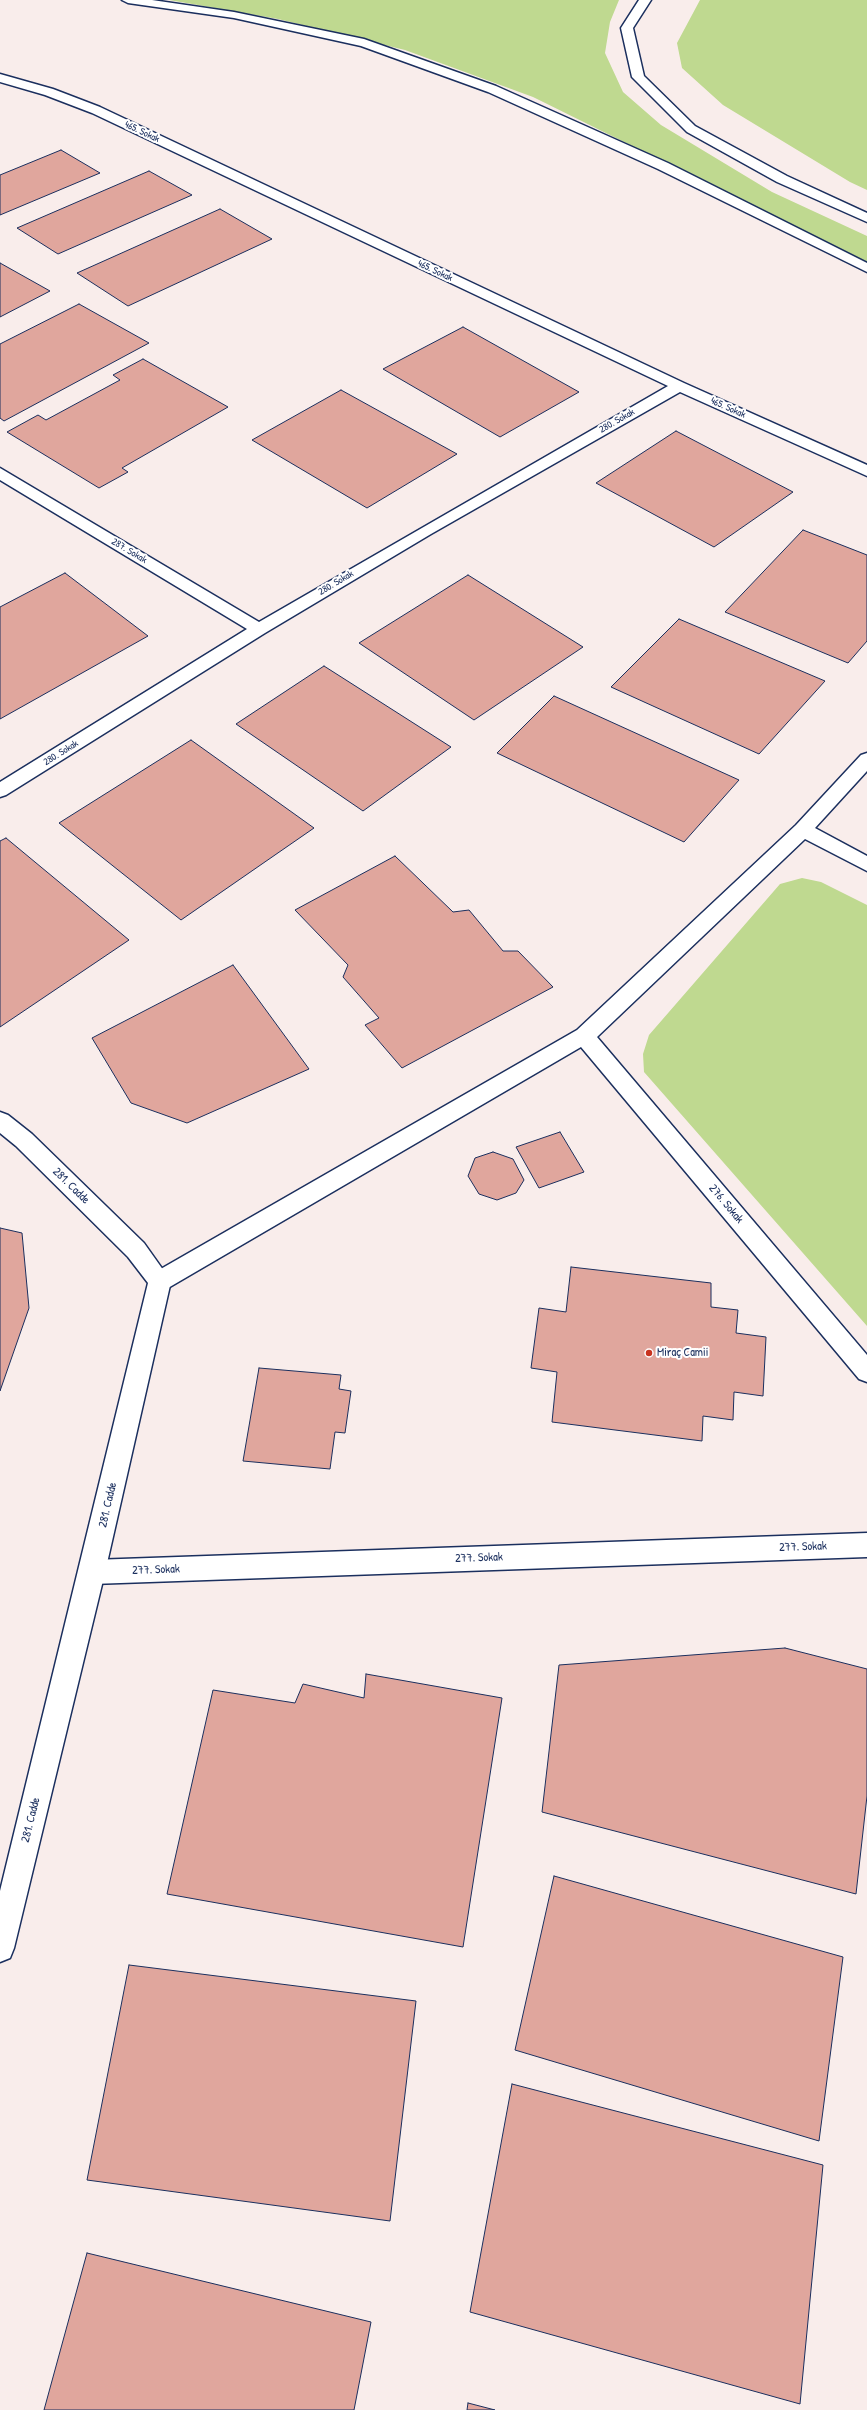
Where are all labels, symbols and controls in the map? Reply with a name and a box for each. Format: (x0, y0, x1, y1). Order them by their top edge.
street label: 465. Sokak (123, 119, 161, 145)
street label: 465. Sokak (416, 258, 454, 284)
street label: 465. Sokak (709, 395, 747, 421)
street label: 280. Sokak (597, 406, 637, 436)
street label: 287. Sokak (109, 536, 149, 566)
street label: 280. Sokak (316, 568, 356, 598)
street label: 280. Sokak (41, 738, 81, 768)
street label: 281. Cadde (49, 1165, 93, 1207)
street label: 276. Sokak (705, 1181, 747, 1227)
place label: Miraç Camii (657, 1346, 708, 1360)
marker: Miraç Camii (644, 1348, 654, 1358)
street label: 281. Cadde (96, 1481, 120, 1529)
street label: 277. Sokak (779, 1539, 827, 1555)
street label: 277. Sokak (455, 1550, 503, 1566)
street label: 277. Sokak (132, 1562, 180, 1578)
street label: 281. Cadde (18, 1796, 44, 1844)

